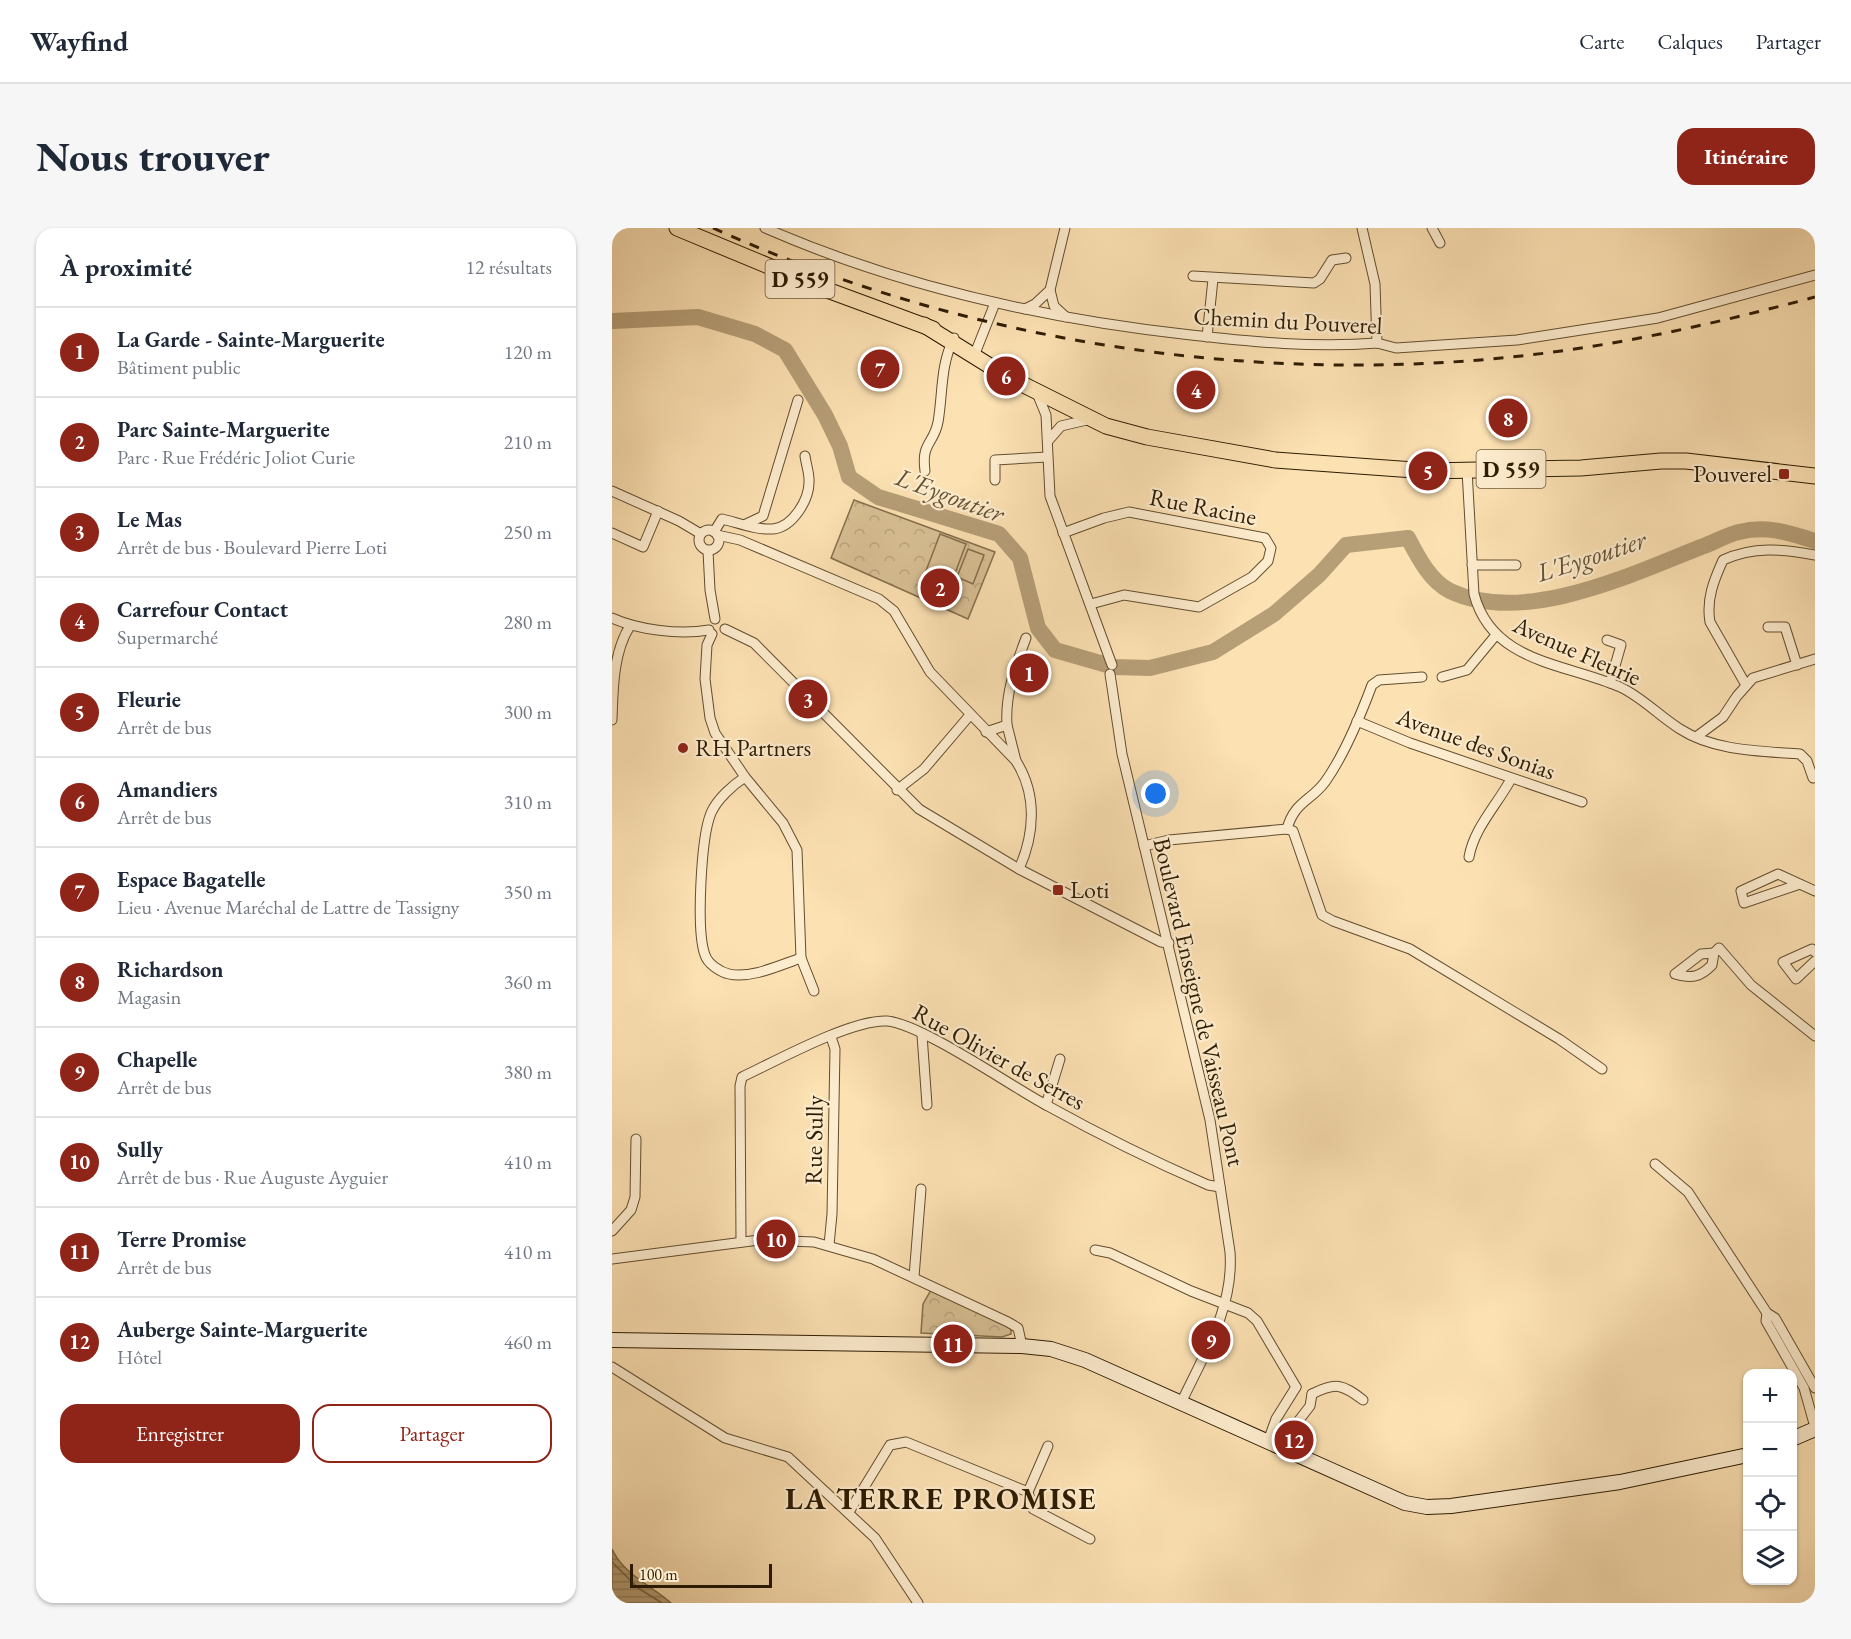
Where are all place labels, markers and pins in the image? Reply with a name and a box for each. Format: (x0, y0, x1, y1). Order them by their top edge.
pin: 7 (860, 346, 900, 392)
pin: 6 (986, 354, 1026, 398)
pin: 4 (1176, 368, 1216, 412)
pin: 8 (1488, 396, 1528, 441)
pin: 5 (1408, 448, 1448, 494)
place label: Pouverel (1693, 458, 1772, 489)
marker: Pouverel (1777, 467, 1791, 481)
pin: 2 (920, 566, 960, 610)
pin: 1 (1010, 650, 1048, 696)
pin: 3 (788, 676, 828, 722)
place label: RH Partners (695, 732, 811, 763)
marker: RH Partners (676, 741, 690, 755)
place label: Loti (1070, 874, 1109, 905)
marker: Loti (1051, 883, 1065, 897)
pin: 10 (756, 1216, 796, 1262)
pin: 9 (1192, 1318, 1230, 1362)
pin: 11 (934, 1322, 972, 1366)
pin: 12 (1274, 1418, 1314, 1462)

